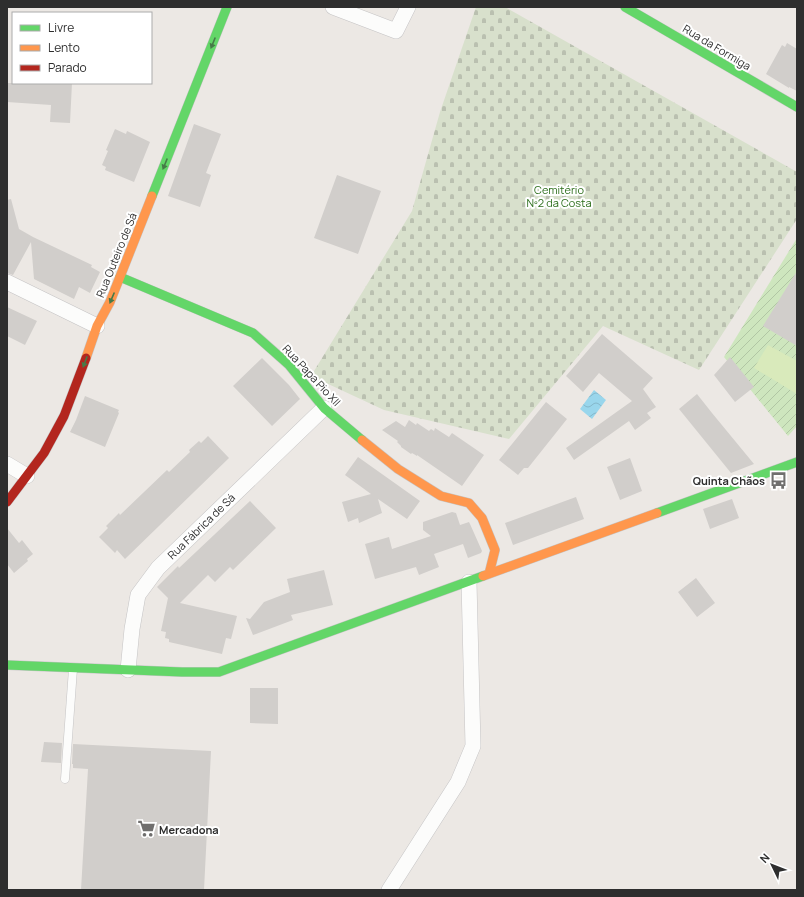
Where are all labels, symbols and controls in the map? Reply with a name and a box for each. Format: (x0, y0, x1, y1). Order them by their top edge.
legend (12, 12, 152, 84)
text: Livre (48, 19, 74, 36)
street label: Rua da Formiga (680, 21, 754, 73)
one-way arrow (209, 38, 215, 50)
text: Lento (48, 39, 80, 56)
text: Parado (48, 59, 87, 76)
one-way arrow (162, 159, 168, 170)
park label: Cemitério Nº2 da Costa (526, 182, 592, 210)
street label: Rua Outeiro de Sá (92, 210, 140, 300)
one-way arrow (108, 292, 114, 304)
street label: Rua Papa Pio XII (280, 341, 344, 409)
one-way arrow (81, 357, 87, 369)
bus stop icon: Quinta Chãos (768, 470, 788, 490)
place label: Quinta Chãos (693, 473, 765, 488)
street label: Rua Fábrica de Sá (164, 490, 238, 562)
supermarket icon: Mercadona (136, 819, 156, 839)
place label: Mercadona (159, 822, 219, 837)
north arrow (752, 845, 792, 885)
text: N (756, 850, 773, 866)

